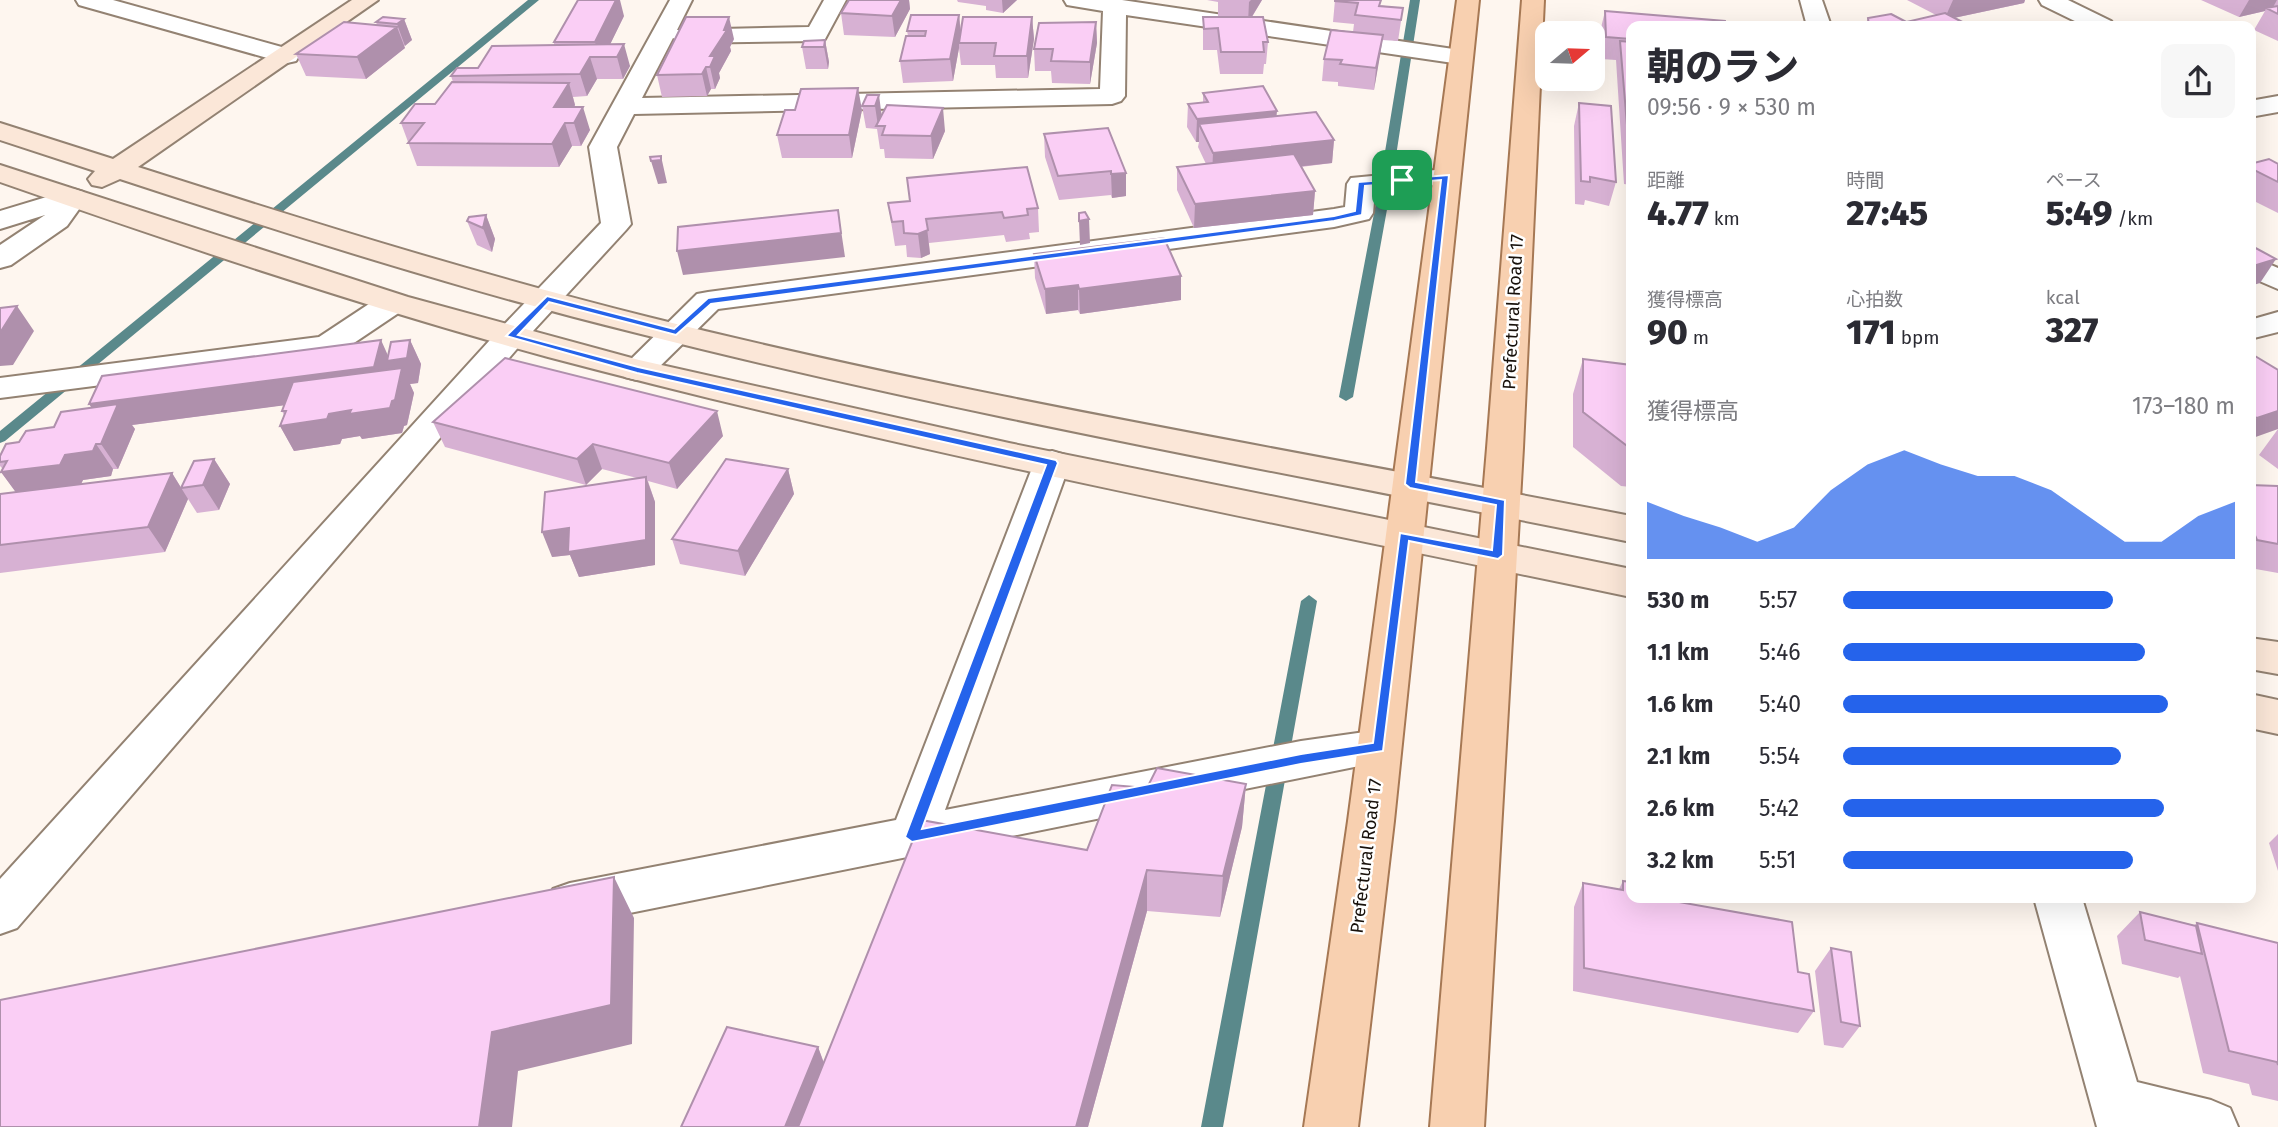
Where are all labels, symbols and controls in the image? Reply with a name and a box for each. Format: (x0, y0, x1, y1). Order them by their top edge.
north arrow (1535, 21, 1605, 91)
map controls (1535, 21, 1605, 91)
text: 朝のラン (1647, 44, 1799, 90)
button: share (2161, 44, 2235, 118)
text: 09:56 · 9 × 530 m (1647, 93, 1816, 121)
pin (1372, 150, 1432, 210)
icon: arrive (1383, 161, 1421, 199)
text: 距離 (1647, 169, 1685, 192)
text: 時間 (1846, 169, 1884, 192)
text: ペース (2046, 169, 2102, 192)
text: 4.77 (1647, 192, 1709, 234)
text: 27:45 (1846, 192, 1928, 234)
text: 5:49 (2046, 192, 2112, 234)
text: km (1709, 207, 1740, 230)
text: /km (2112, 207, 2153, 230)
street label: Prefectural Road 17 (1498, 234, 1528, 390)
text: kcal (2046, 286, 2080, 309)
text: 獲得標高 (1647, 288, 1723, 311)
text: 心拍数 (1846, 288, 1903, 311)
text: 327 (2046, 309, 2098, 351)
text: 90 (1647, 311, 1688, 353)
text: 171 (1846, 311, 1896, 353)
text: m (1688, 326, 1709, 349)
text: bpm (1896, 326, 1940, 349)
text: 173–180 m (2132, 392, 2235, 420)
text: 獲得標高 (1647, 397, 1739, 425)
text: 530 m (1647, 586, 1709, 614)
text: 5:57 (1759, 586, 1797, 614)
text: 1.1 km (1647, 638, 1709, 666)
text: 5:46 (1759, 638, 1800, 666)
text: 1.6 km (1647, 690, 1714, 718)
text: 5:40 (1759, 690, 1801, 718)
text: 2.1 km (1647, 742, 1710, 770)
text: 5:54 (1759, 742, 1800, 770)
street label: Prefectural Road 17 (1346, 777, 1386, 935)
text: 2.6 km (1647, 794, 1715, 822)
text: 5:42 (1759, 794, 1799, 822)
text: 3.2 km (1647, 846, 1714, 874)
text: 5:51 (1759, 846, 1796, 874)

